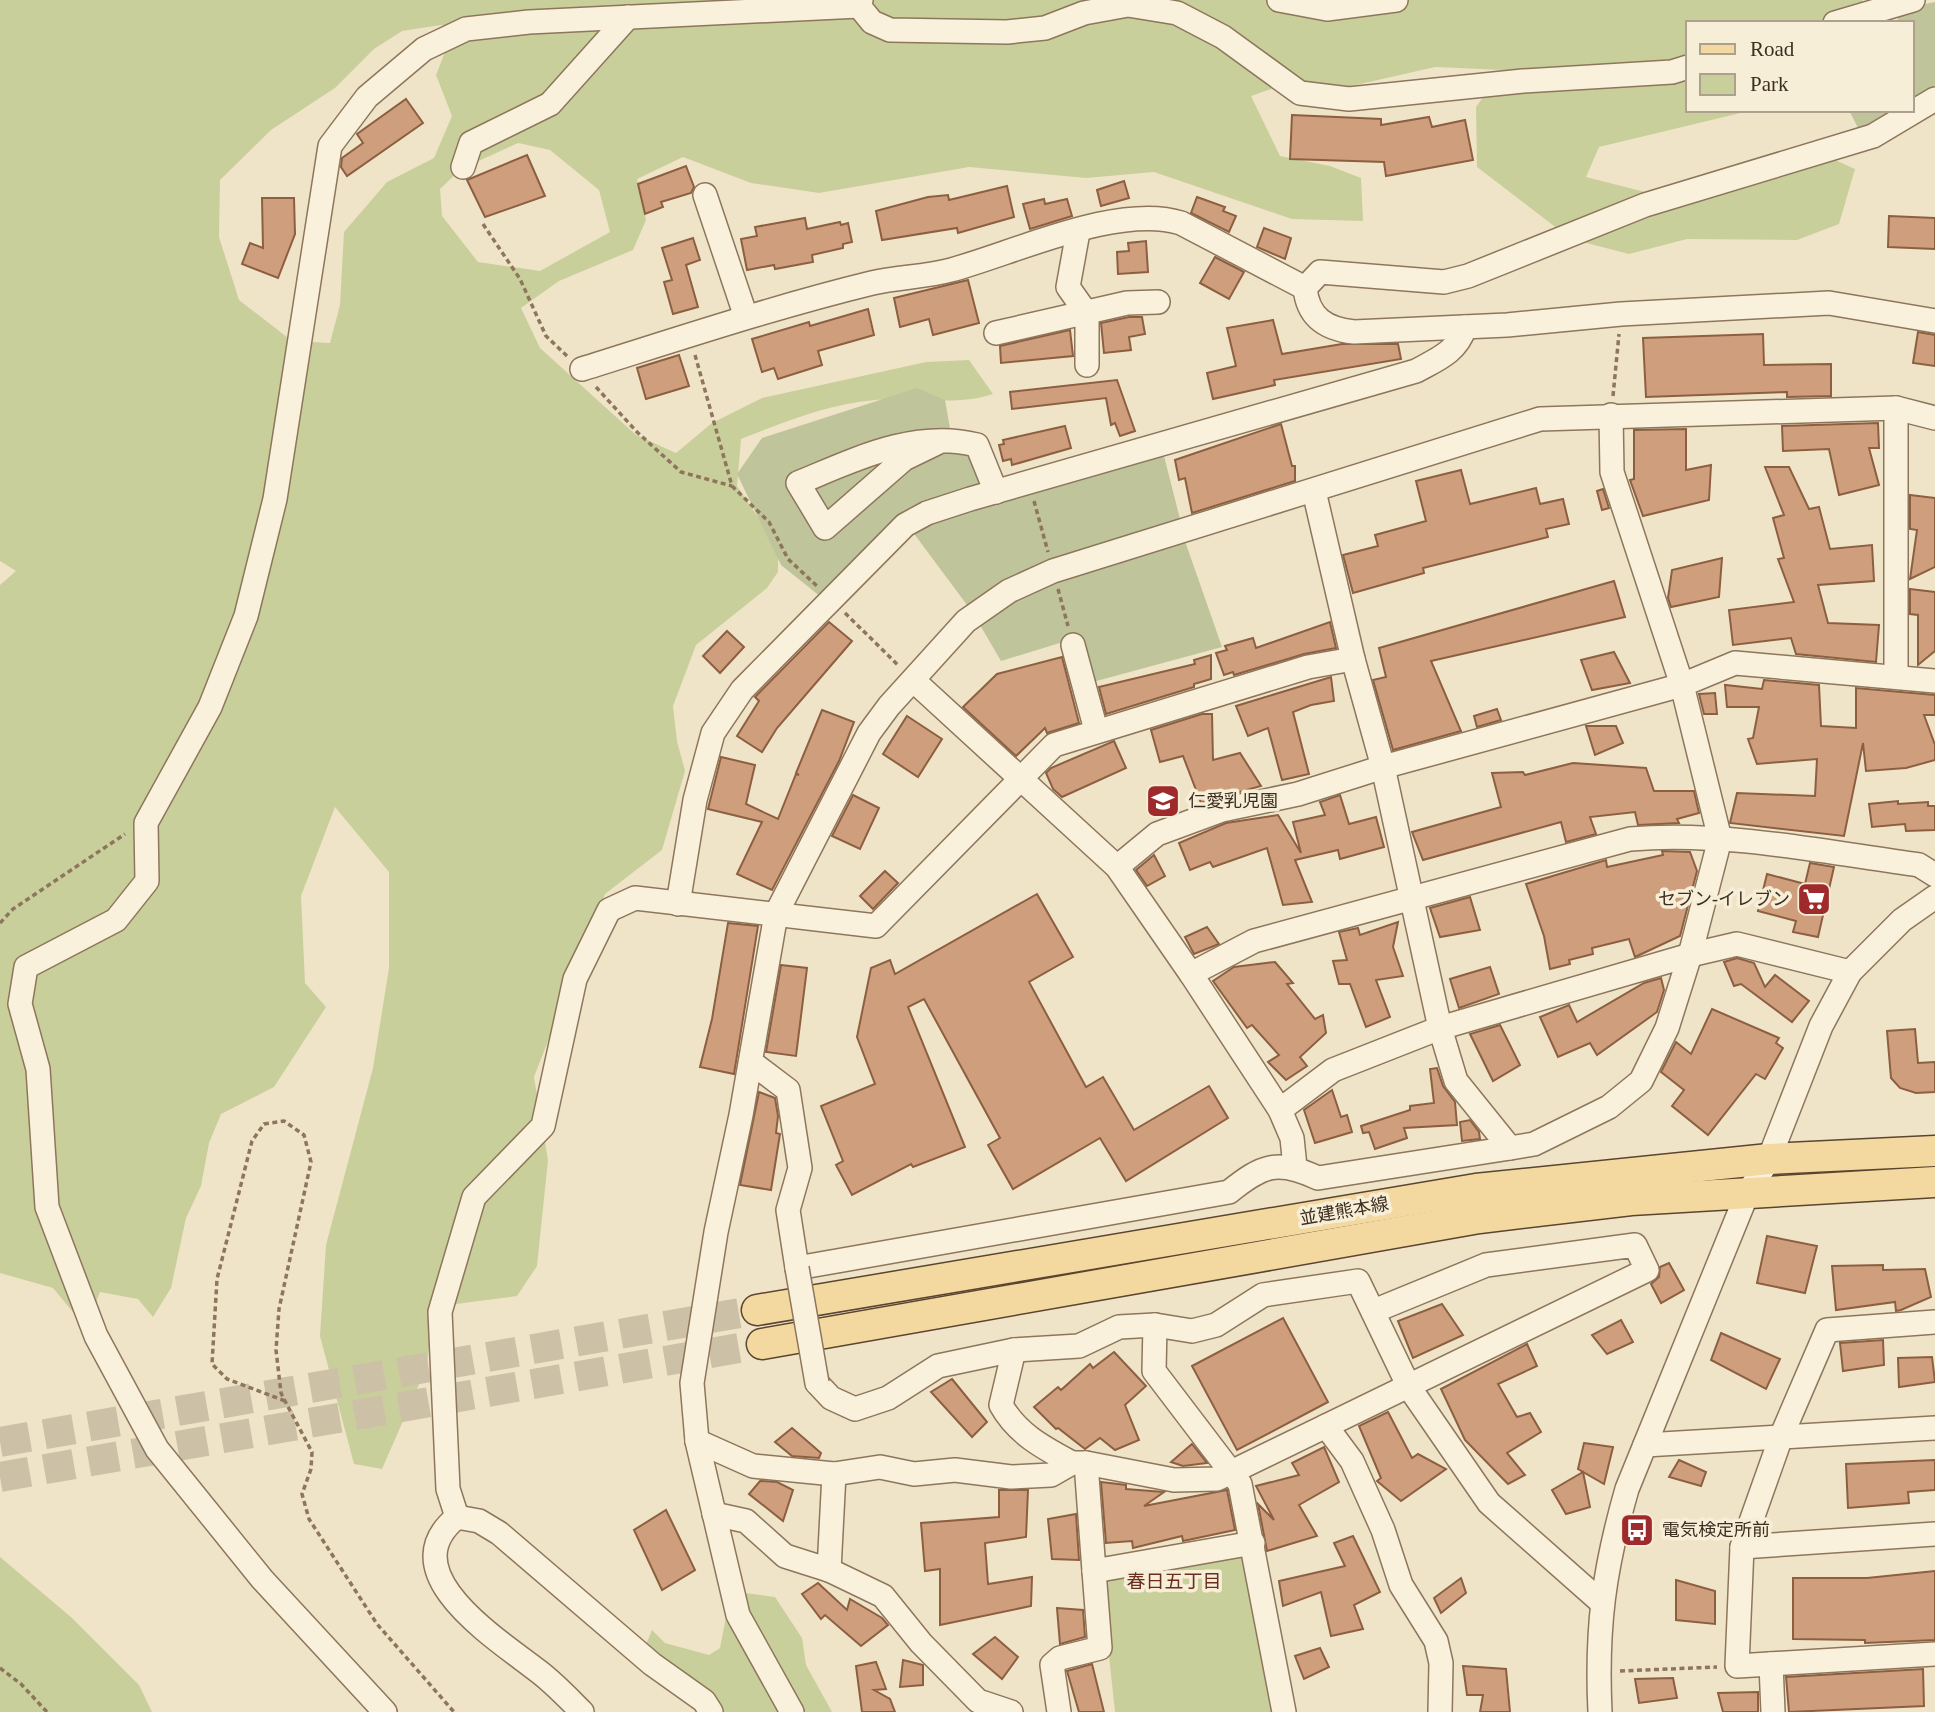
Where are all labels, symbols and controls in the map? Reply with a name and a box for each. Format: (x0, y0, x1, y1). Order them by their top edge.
legend (1686, 21, 1914, 112)
text: Road (1750, 37, 1795, 61)
text: Park (1750, 72, 1789, 96)
school or university icon: 仁愛乳児園 (1144, 782, 1182, 820)
place label: 仁愛乳児園 (1188, 791, 1278, 811)
supermarket icon: セブン-イレブン (1795, 880, 1833, 918)
place label: セブン-イレブン (1658, 889, 1790, 909)
street label: 並建熊本線 (1298, 1193, 1390, 1229)
bus stop icon: 電気検定所前 (1618, 1511, 1656, 1549)
place label: 電気検定所前 (1662, 1520, 1770, 1540)
district label: 春日五丁目 (1126, 1571, 1222, 1592)

